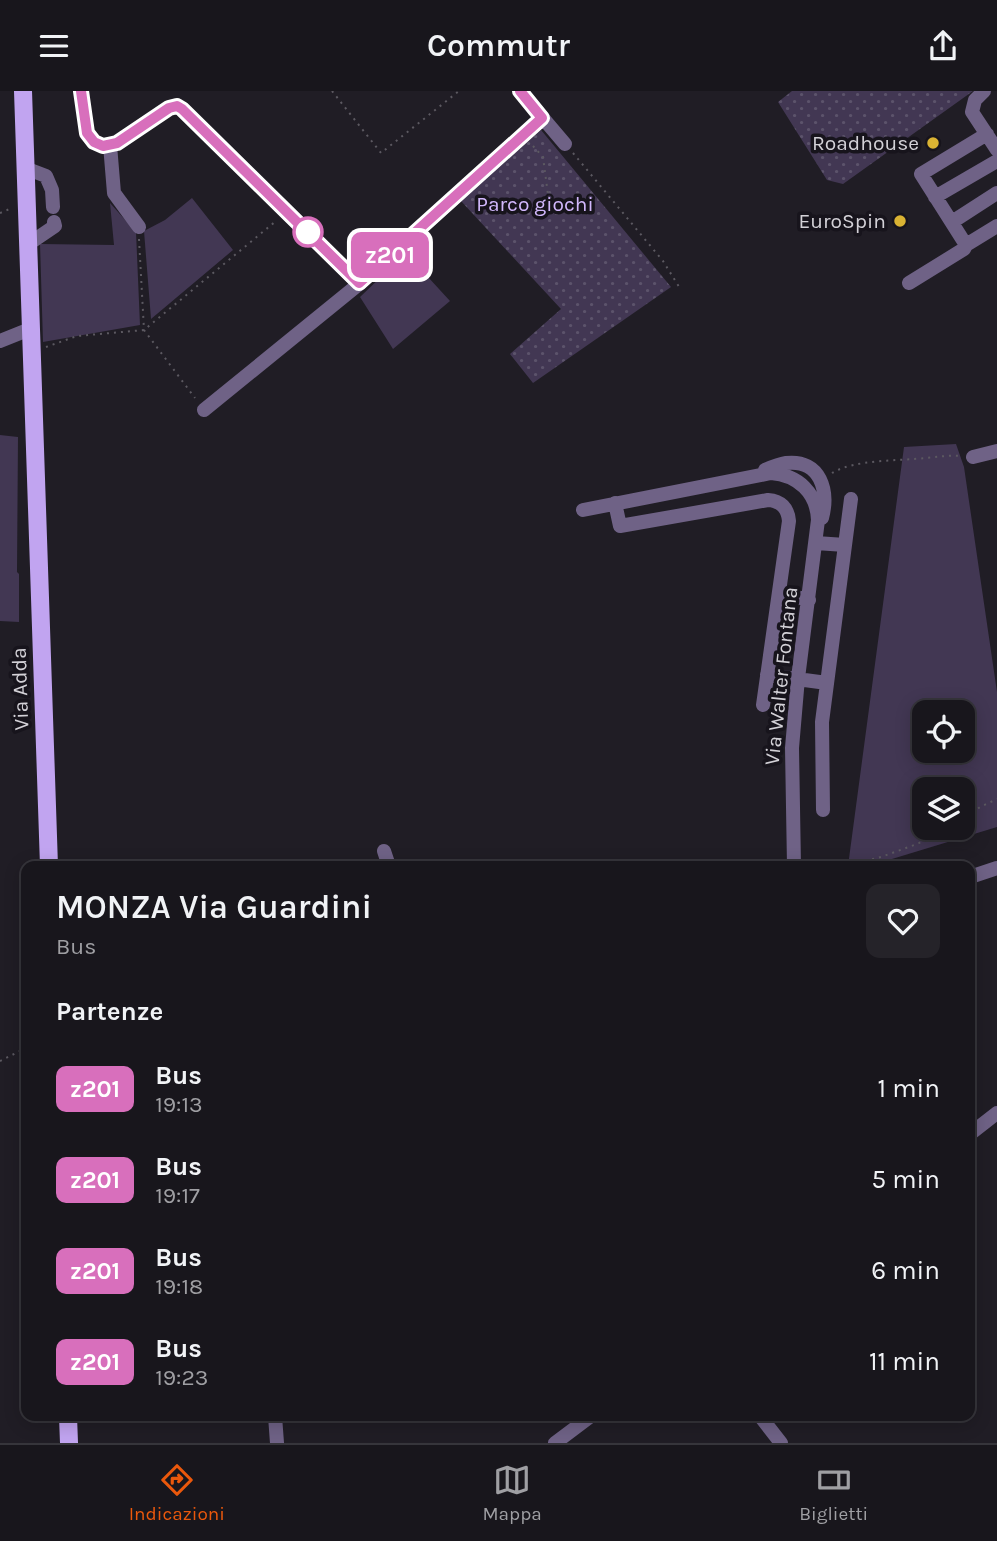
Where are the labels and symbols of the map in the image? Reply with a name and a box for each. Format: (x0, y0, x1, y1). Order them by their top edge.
place label: Roadhouse (812, 131, 919, 155)
marker: Roadhouse (925, 135, 941, 151)
park label: Parco giochi (476, 192, 594, 216)
place label: EuroSpin (799, 209, 886, 233)
marker: EuroSpin (892, 213, 908, 229)
unlabelled marker (293, 217, 323, 247)
line badge: z201 (341, 232, 439, 278)
street label: Via Walter Fontana (760, 585, 802, 767)
street label: Via Adda (7, 647, 33, 731)

